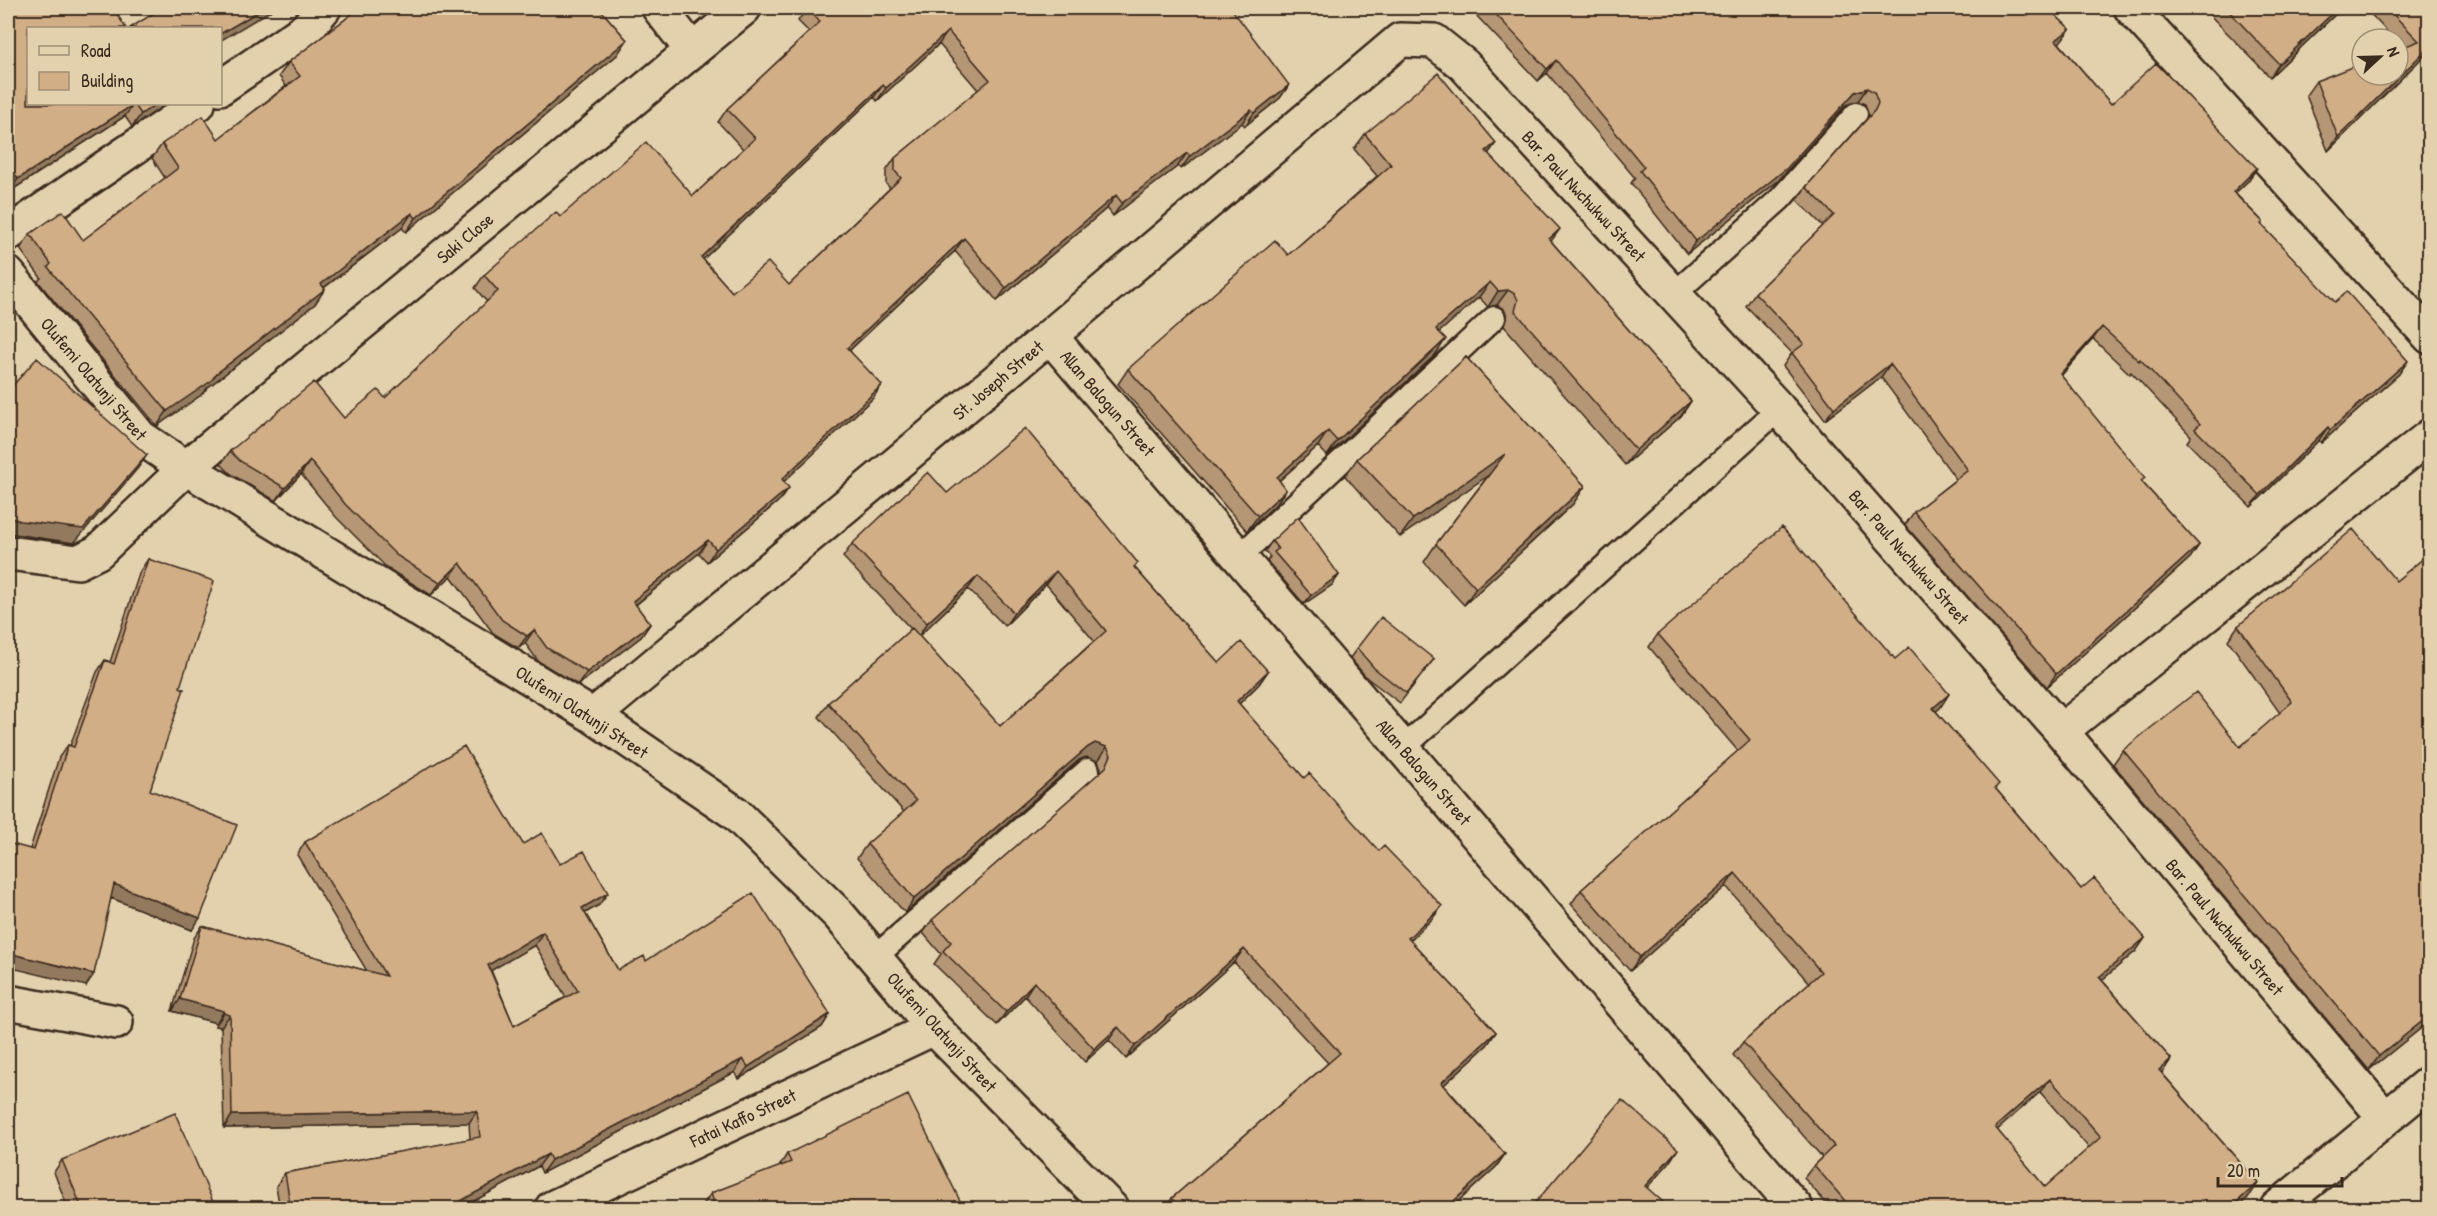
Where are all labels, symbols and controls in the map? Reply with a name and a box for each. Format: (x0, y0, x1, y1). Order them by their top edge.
legend (27, 27, 222, 105)
north arrow (2350, 27, 2410, 87)
text: Road (81, 38, 111, 63)
text: N (2382, 43, 2406, 60)
text: Building (81, 68, 133, 93)
street label: Bar. Paul Nwchukwu Street (1516, 125, 1652, 268)
street label: Saki Close (431, 207, 499, 269)
street label: Olufemi Olatunji Street (35, 312, 153, 447)
street label: St. Joseph Street (947, 334, 1049, 425)
street label: Allan Balogun Street (1055, 344, 1162, 462)
street label: Bar. Paul Nwchukwu Street (1843, 484, 1975, 631)
street label: Olufemi Olatunji Street (511, 660, 654, 765)
street label: Allan Balogun Street (1371, 713, 1478, 831)
street label: Bar. Paul Nwchukwu Street (2160, 853, 2290, 1001)
street label: Olufemi Olatunji Street (881, 967, 1003, 1098)
street label: Fatai Kaffo Street (685, 1082, 801, 1154)
scale bar (2218, 1150, 2342, 1188)
text: 20 m (2227, 1158, 2260, 1183)

